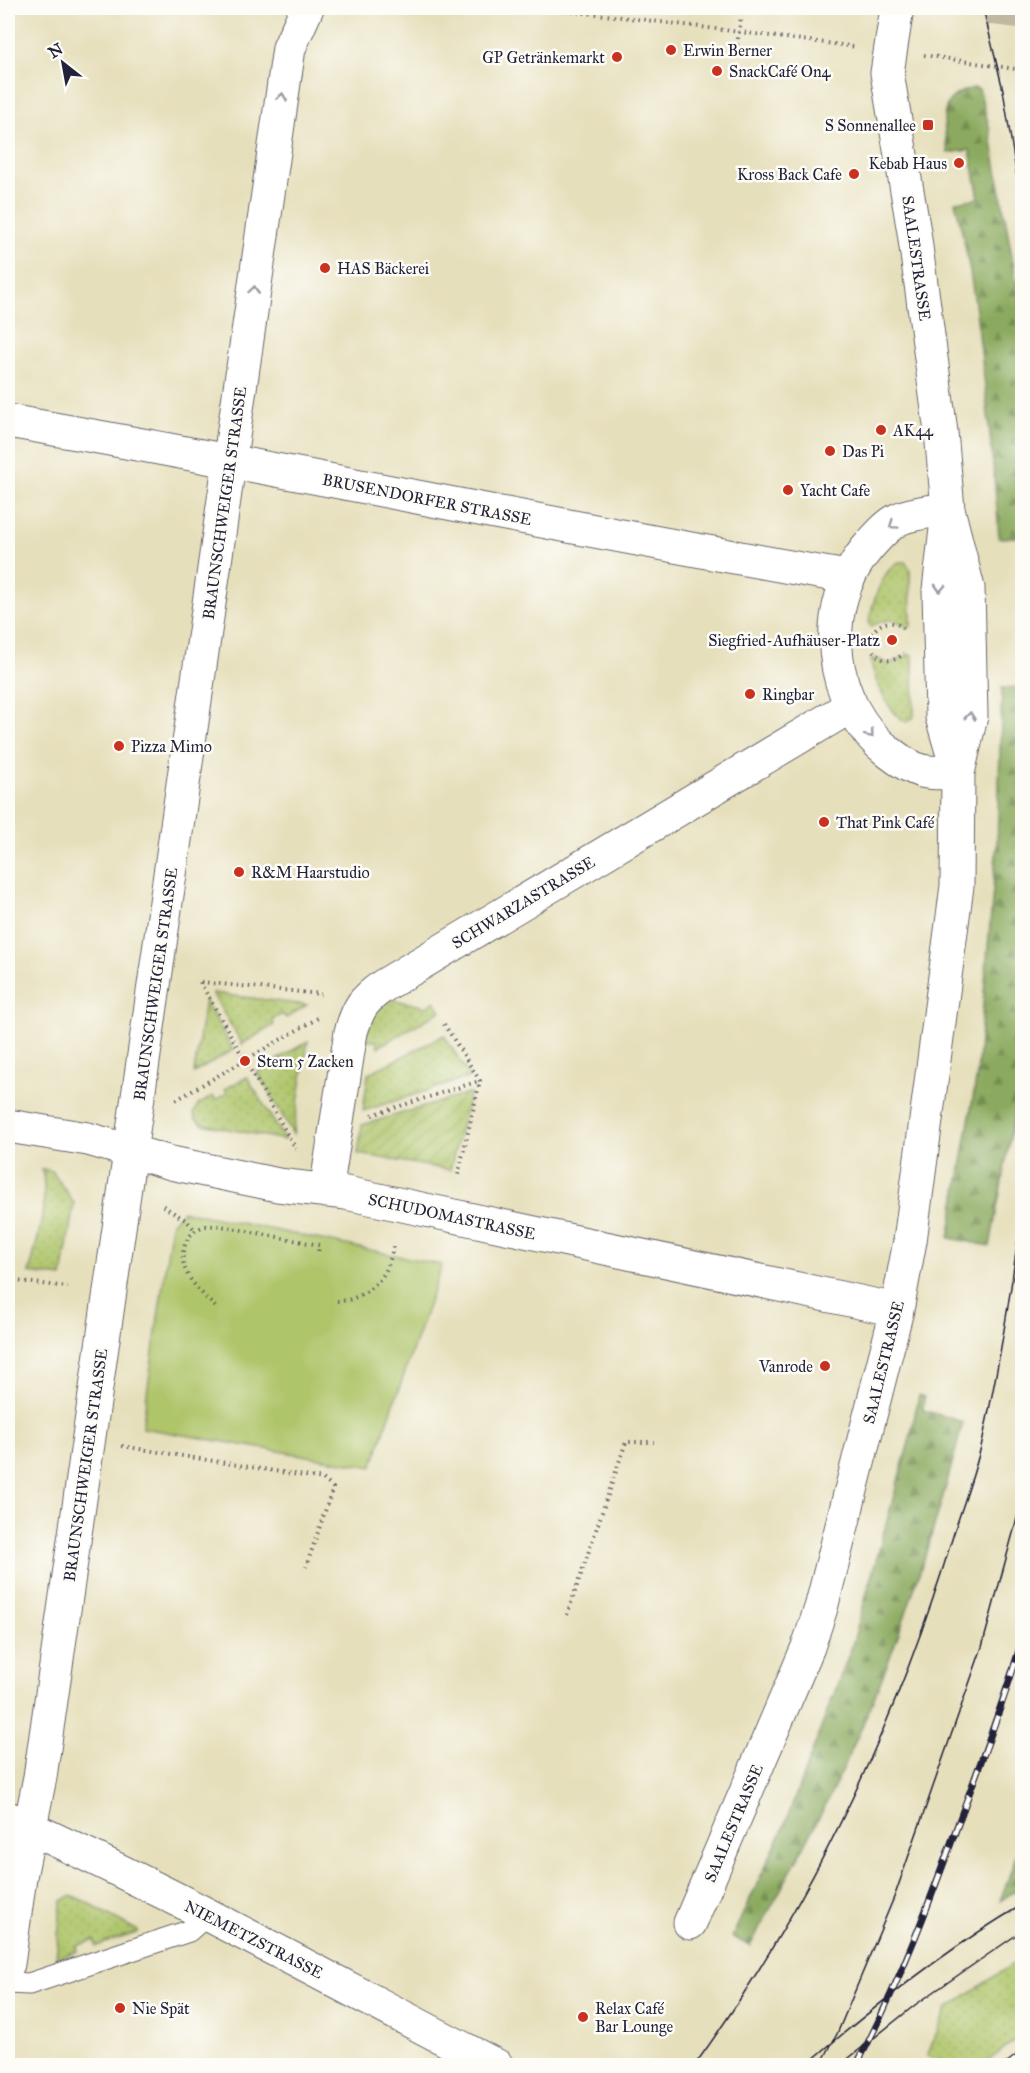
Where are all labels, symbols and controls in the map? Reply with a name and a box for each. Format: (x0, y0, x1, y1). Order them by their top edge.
north arrow (33, 33, 93, 93)
text: N (45, 39, 67, 62)
place label: Erwin Berner (683, 41, 772, 60)
marker: Erwin Berner (664, 43, 678, 57)
place label: GP Getränkemarkt (482, 48, 605, 67)
marker: GP Getränkemarkt (610, 50, 624, 64)
place label: SnackCafé On4 (729, 62, 832, 81)
marker: SnackCafé On4 (710, 64, 724, 78)
one-way arrow (275, 93, 287, 102)
place label: S Sonnenallee (825, 116, 916, 135)
marker: S Sonnenallee (921, 118, 935, 132)
place label: Kebab Haus (868, 154, 947, 173)
marker: Kebab Haus (952, 156, 966, 170)
place label: Kross Back Cafe (737, 165, 842, 184)
marker: Kross Back Cafe (847, 167, 861, 181)
street label: SAALESTRASSE (898, 194, 935, 322)
place label: HAS Bäckerei (337, 259, 430, 278)
marker: HAS Bäckerei (318, 261, 332, 275)
one-way arrow (247, 286, 259, 295)
street label: BRAUNSCHWEIGER STRASSE (199, 385, 250, 621)
place label: AK44 (892, 421, 934, 440)
marker: AK44 (874, 423, 888, 437)
place label: Das Pi (842, 442, 885, 461)
marker: Das Pi (823, 444, 837, 458)
street label: BRUSENDORFER STRASSE (321, 470, 533, 529)
place label: Yacht Cafe (800, 481, 871, 500)
marker: Yacht Cafe (781, 483, 795, 497)
one-way arrow (888, 518, 899, 529)
one-way arrow (933, 584, 946, 593)
place label: Siegfried-Aufhäuser-Platz (708, 631, 881, 651)
marker: Siegfried-Aufhäuser-Platz (885, 633, 899, 647)
place label: Ringbar (762, 685, 814, 705)
marker: Ringbar (743, 687, 757, 701)
one-way arrow (963, 711, 976, 720)
one-way arrow (863, 727, 874, 738)
place label: Pizza Mimo (131, 737, 212, 756)
marker: Pizza Mimo (112, 739, 126, 753)
place label: That Pink Café (836, 813, 935, 832)
marker: That Pink Café (817, 815, 831, 829)
street label: SCHWARZASTRASSE (448, 852, 598, 953)
place label: R&M Haarstudio (251, 863, 370, 882)
marker: R&M Haarstudio (232, 865, 246, 879)
street label: BRAUNSCHWEIGER STRASSE (130, 866, 181, 1102)
place label: Stern 5 Zacken (257, 1052, 354, 1071)
marker: Stern 5 Zacken (238, 1054, 252, 1068)
street label: SCHUDOMASTRASSE (367, 1189, 537, 1244)
street label: SAALESTRASSE (859, 1299, 908, 1426)
street label: BRAUNSCHWEIGER STRASSE (60, 1347, 111, 1583)
place label: Vanrode (758, 1357, 813, 1376)
marker: Vanrode (818, 1359, 832, 1373)
street label: SAALESTRASSE (700, 1761, 767, 1885)
street label: NIEMETZSTRASSE (181, 1896, 326, 1983)
place label: Nie Spät (132, 1999, 190, 2018)
place label: Relax Café Bar Lounge (595, 1999, 673, 2037)
marker: Nie Spät (113, 2001, 127, 2015)
marker: Relax Café Bar Lounge (576, 2010, 590, 2024)

